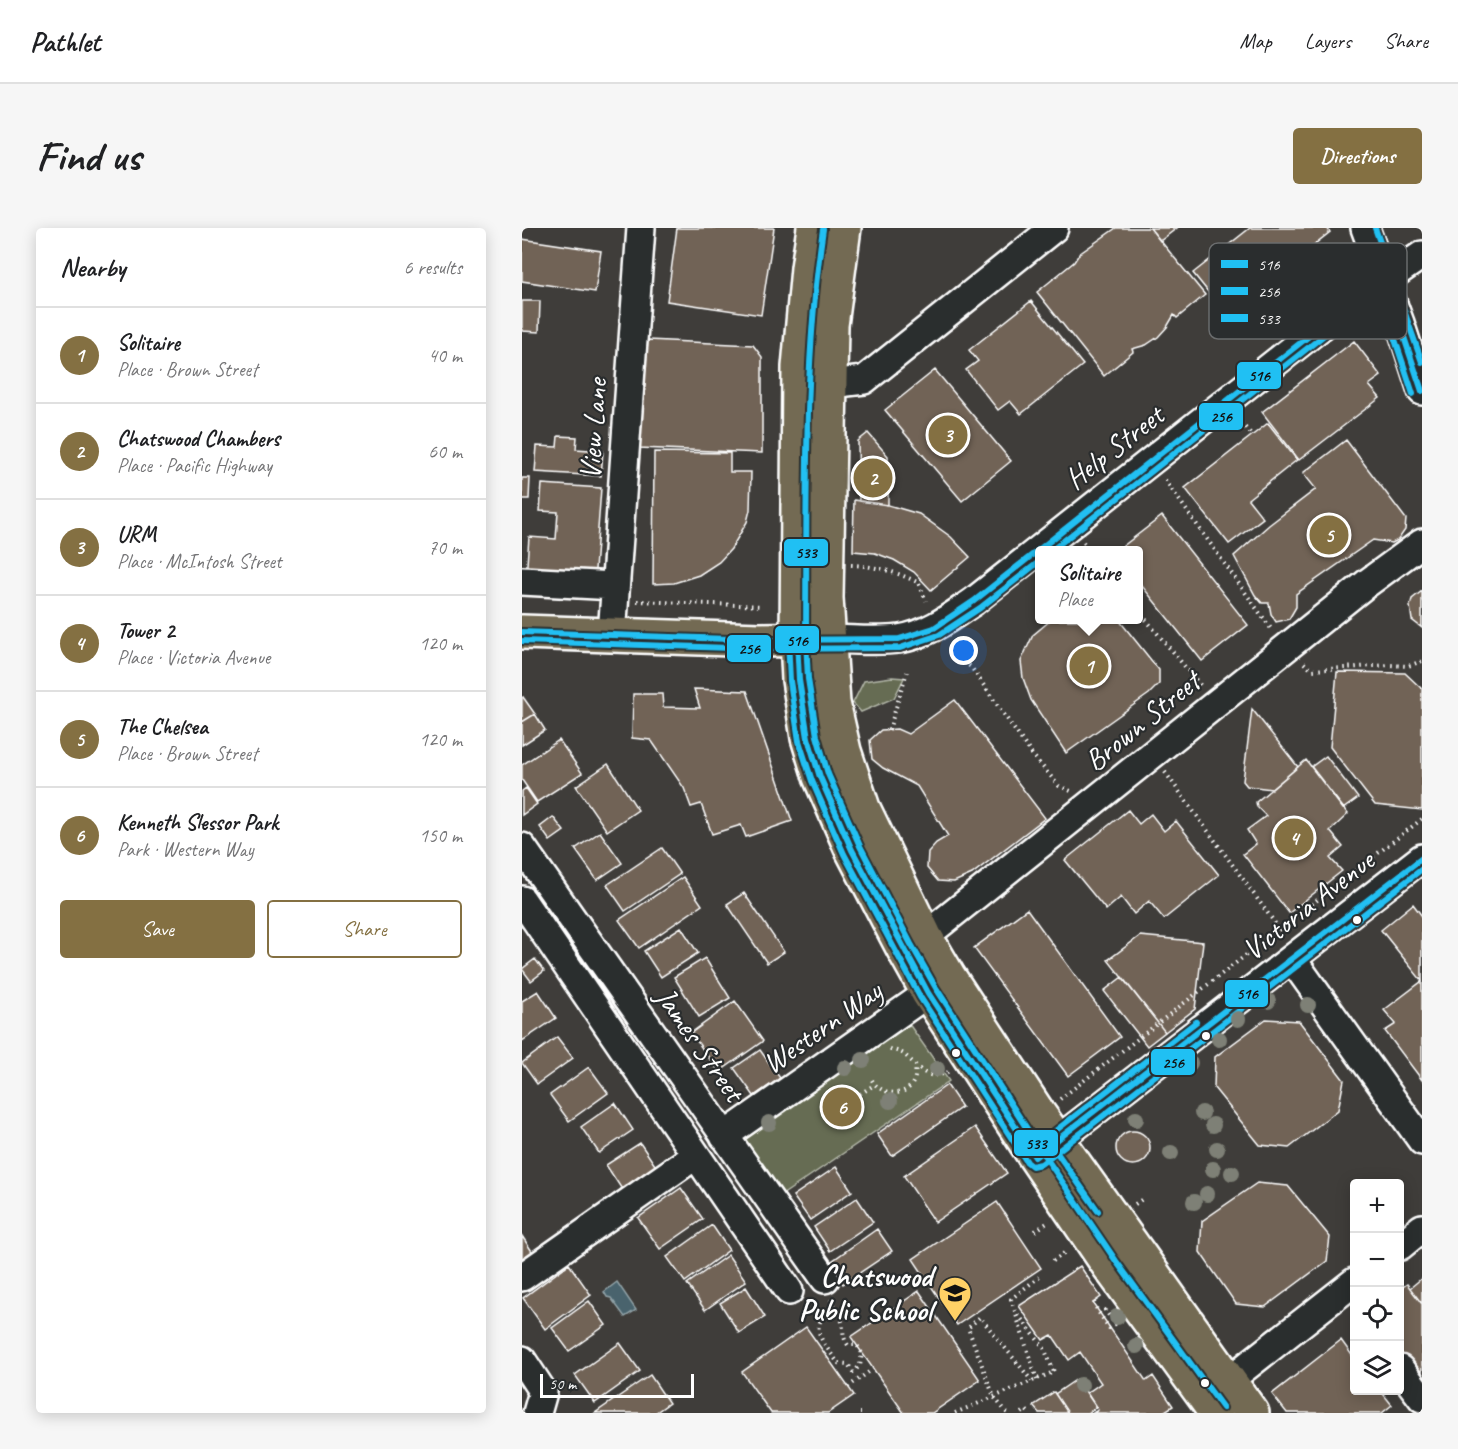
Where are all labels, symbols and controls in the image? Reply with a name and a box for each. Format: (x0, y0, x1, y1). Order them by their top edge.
text: Pathlet (30, 24, 100, 59)
text: Map (1239, 28, 1272, 54)
text: Layers (1305, 28, 1351, 54)
text: Share (1384, 28, 1428, 54)
button: Directions (1293, 128, 1422, 184)
text: Find us (36, 130, 141, 183)
legend (1209, 243, 1407, 339)
text: Nearby (60, 251, 125, 284)
text: 6 results (403, 255, 462, 280)
text: 516 (1258, 255, 1280, 275)
text: 256 (1258, 282, 1280, 302)
text: 533 (1258, 309, 1281, 329)
text: Solitaire (117, 329, 180, 357)
text: 1 (75, 343, 84, 368)
text: 40 m (428, 343, 462, 368)
text: Place · Brown Street (117, 357, 258, 382)
line badge: 516 (1236, 361, 1282, 390)
text: 516 (1248, 366, 1271, 386)
street label: View Lane (571, 375, 616, 481)
street label: Help Street (1057, 395, 1174, 497)
line badge: 256 (1198, 402, 1244, 431)
text: 256 (1210, 407, 1233, 427)
pin: 3 (928, 412, 968, 458)
text: Chatswood Chambers (117, 425, 280, 453)
text: 2 (75, 439, 84, 464)
text: 60 m (428, 439, 462, 464)
text: Place · Pacific Highway (117, 453, 272, 478)
pin: 2 (854, 456, 892, 500)
pin: 5 (1310, 512, 1348, 558)
text: URM (117, 521, 156, 549)
text: 3 (75, 535, 84, 560)
text: 70 m (428, 535, 462, 560)
line badge: 533 (783, 538, 829, 567)
text: 533 (795, 543, 818, 563)
popup (1035, 546, 1143, 624)
text: Place · McIntosh Street (117, 549, 282, 574)
text: Solitaire (1058, 559, 1120, 587)
text: Place (1058, 587, 1093, 612)
text: Tower 2 (117, 617, 175, 645)
line badge: 516 (774, 625, 820, 654)
text: 4 (75, 631, 84, 656)
text: 120 m (419, 631, 462, 656)
text: 516 (786, 631, 809, 651)
line badge: 256 (726, 634, 772, 663)
your location (949, 636, 978, 665)
text: 256 (738, 639, 761, 659)
pin: 1 (1070, 644, 1108, 688)
text: Place · Victoria Avenue (117, 645, 270, 670)
street label: Brown Street (1076, 660, 1211, 779)
text: The Chelsea (117, 713, 208, 741)
text: 5 (75, 727, 84, 752)
text: 120 m (419, 727, 462, 752)
text: Place · Brown Street (117, 741, 258, 766)
text: Kenneth Slessor Park (117, 809, 278, 837)
pin: 4 (1274, 816, 1314, 860)
text: 6 (75, 823, 84, 848)
text: 150 m (419, 823, 462, 848)
text: Park · Western Way (117, 837, 254, 862)
street label: Victoria Avenue (1234, 840, 1383, 968)
button: Save (60, 900, 255, 958)
button: Share (267, 900, 462, 958)
unlabelled marker (1351, 914, 1363, 926)
street label: Western Way (755, 971, 891, 1082)
street label: James Street (646, 978, 755, 1111)
line badge: 516 (1224, 979, 1269, 1008)
text: 516 (1236, 984, 1259, 1004)
unlabelled marker (1200, 1030, 1212, 1042)
unlabelled marker (950, 1047, 962, 1059)
line badge: 256 (1150, 1048, 1196, 1076)
text: 256 (1162, 1053, 1185, 1073)
pin: 6 (822, 1084, 862, 1130)
line badge: 533 (1013, 1129, 1059, 1157)
text: 533 (1025, 1134, 1048, 1154)
map controls (1350, 1179, 1404, 1395)
button: + (1350, 1179, 1404, 1233)
button: − (1350, 1233, 1404, 1287)
place label: Chatswood Public School (799, 1257, 938, 1329)
school or university icon: Chatswood Public School (937, 1275, 973, 1322)
button: locate (1350, 1287, 1404, 1341)
button: layers (1350, 1341, 1404, 1395)
scale bar (540, 1371, 694, 1398)
text: 50 m (549, 1374, 576, 1394)
unlabelled marker (1199, 1377, 1211, 1389)

